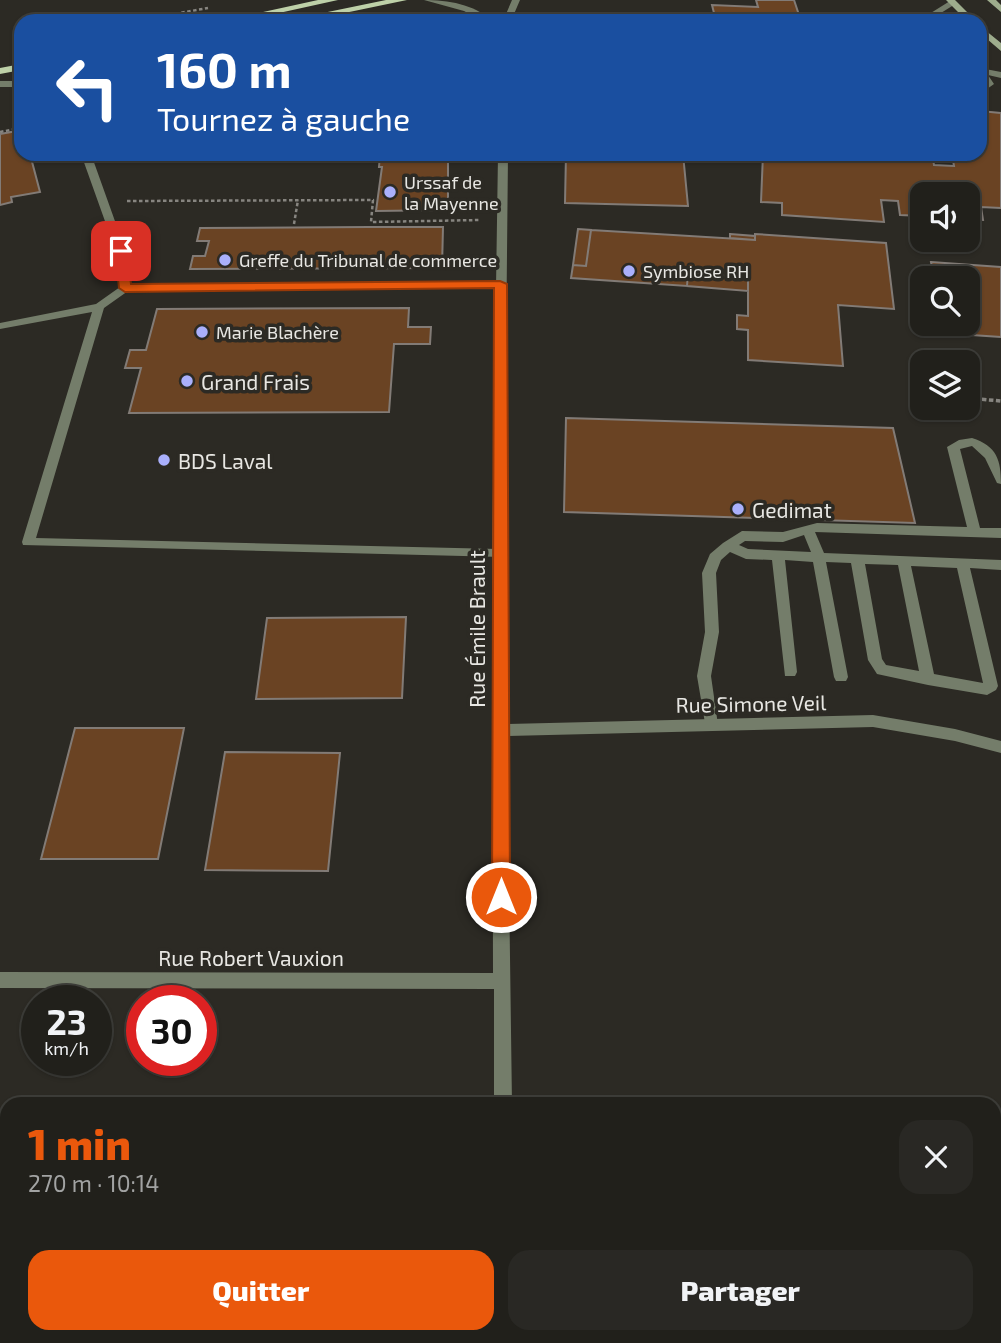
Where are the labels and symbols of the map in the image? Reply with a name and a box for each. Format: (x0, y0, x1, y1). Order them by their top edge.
place label: Urssaf de la Mayenne (404, 171, 499, 214)
marker: Urssaf de la Mayenne (382, 184, 398, 200)
pin (91, 221, 151, 281)
place label: Greffe du Tribunal de commerce (239, 249, 497, 271)
marker: Greffe du Tribunal de commerce (217, 252, 233, 268)
place label: Symbiose RH (643, 260, 749, 282)
marker: Symbiose RH (621, 263, 637, 279)
place label: Marie Blachère (216, 321, 339, 343)
marker: Marie Blachère (194, 324, 210, 340)
place label: Grand Frais (201, 369, 310, 394)
marker: Grand Frais (179, 373, 195, 389)
place label: BDS Laval (178, 448, 273, 473)
marker: BDS Laval (156, 452, 172, 468)
place label: Gedimat (752, 497, 832, 522)
marker: Gedimat (730, 501, 746, 517)
street label: Rue Émile Brault (464, 550, 489, 708)
street label: Rue Simone Veil (675, 689, 827, 717)
position arrow (464, 860, 538, 934)
street label: Rue Robert Vauxion (158, 945, 344, 970)
speed limit sign: 30 (126, 985, 217, 1076)

